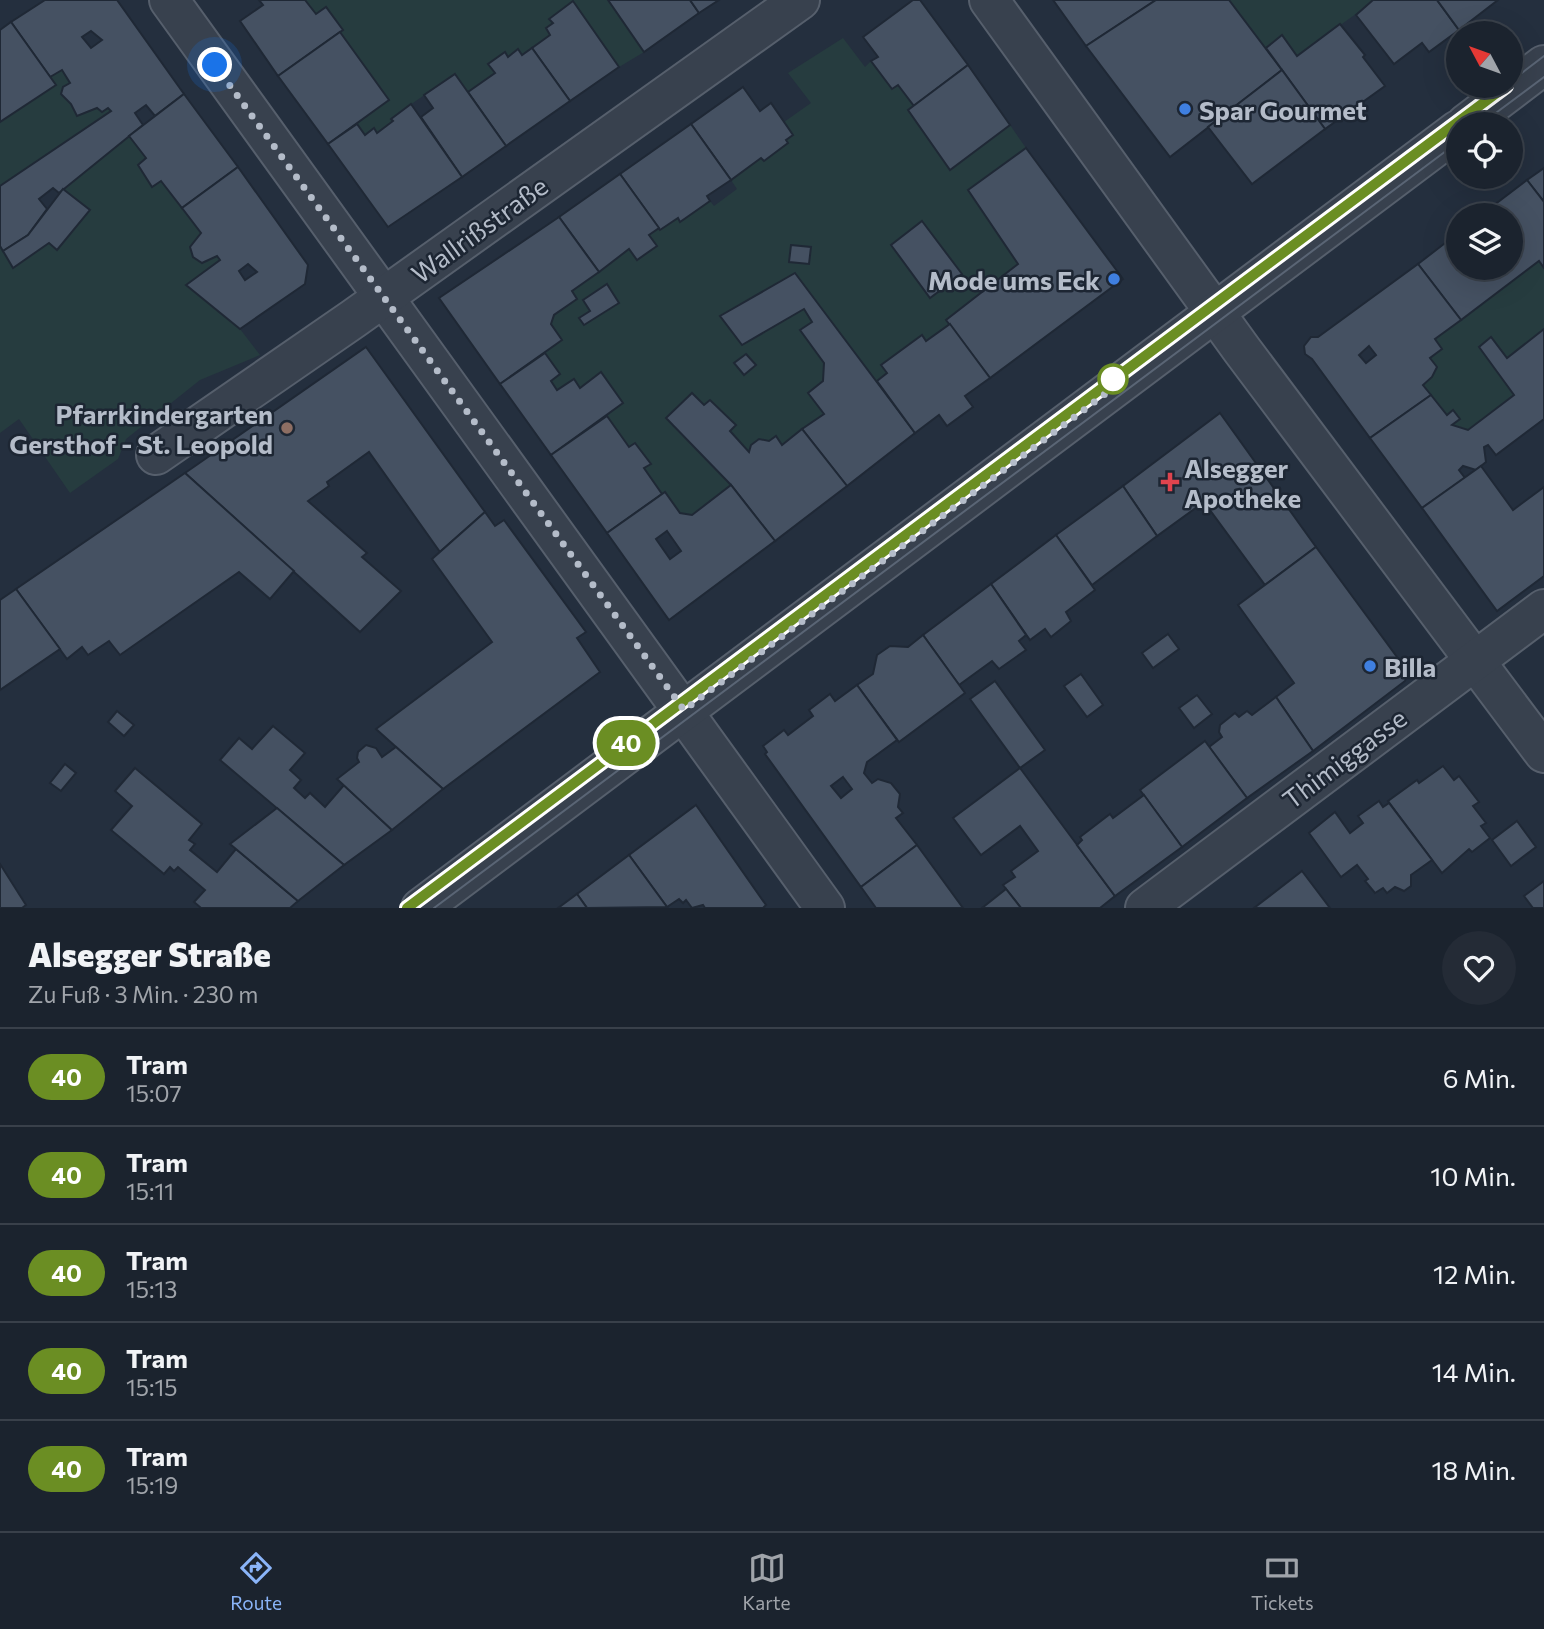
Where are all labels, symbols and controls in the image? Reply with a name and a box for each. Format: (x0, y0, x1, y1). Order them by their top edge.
north arrow (1446, 21, 1522, 98)
map controls (1446, 21, 1523, 280)
your location (197, 47, 232, 82)
place label: Spar Gourmet (1199, 94, 1367, 125)
marker: Spar Gourmet (1177, 101, 1193, 117)
button: locate (1446, 112, 1523, 189)
street label: Wallrißstraße (405, 169, 553, 289)
button: layers (1446, 203, 1523, 280)
place label: Mode ums Eck (928, 264, 1100, 295)
marker: Mode ums Eck (1106, 271, 1122, 287)
unlabelled marker (1098, 364, 1128, 394)
place label: Pfarrkindergarten Gersthof - St. Leopold (9, 398, 273, 459)
marker: Pfarrkindergarten Gersthof - St. Leopold (279, 420, 295, 436)
place label: Alsegger Apotheke (1184, 452, 1301, 513)
marker: Alsegger Apotheke (1162, 474, 1178, 490)
place label: Billa (1384, 651, 1436, 682)
marker: Billa (1362, 658, 1378, 674)
street label: Thimiggasse (1276, 702, 1412, 814)
line badge: 40 (594, 720, 658, 766)
text: 40 (611, 728, 641, 757)
button: heart (1442, 931, 1516, 1005)
text: Alsegger Straße (28, 933, 271, 974)
text: Zu Fuß · 3 Min. · 230 m (28, 980, 258, 1008)
text: Tram (126, 1048, 188, 1079)
text: 40 (51, 1062, 82, 1091)
text: 6 Min. (1443, 1062, 1516, 1093)
text: 15:07 (126, 1079, 182, 1107)
text: Tram (126, 1146, 188, 1177)
text: 40 (51, 1160, 82, 1189)
text: 10 Min. (1430, 1160, 1516, 1191)
text: 15:11 (126, 1177, 174, 1205)
text: Tram (126, 1244, 188, 1275)
text: 40 (51, 1258, 82, 1287)
text: 12 Min. (1433, 1258, 1516, 1289)
text: 15:13 (126, 1275, 177, 1303)
text: Tram (126, 1342, 188, 1373)
text: 40 (51, 1356, 82, 1385)
text: 14 Min. (1432, 1356, 1516, 1387)
text: 15:15 (126, 1373, 178, 1401)
text: Tram (126, 1440, 188, 1471)
text: 40 (51, 1454, 82, 1483)
text: 18 Min. (1432, 1454, 1516, 1485)
text: 15:19 (126, 1471, 178, 1499)
tab: Route (230, 1549, 282, 1614)
tab: Karte (743, 1549, 791, 1614)
tab: Tickets (1251, 1549, 1314, 1614)

